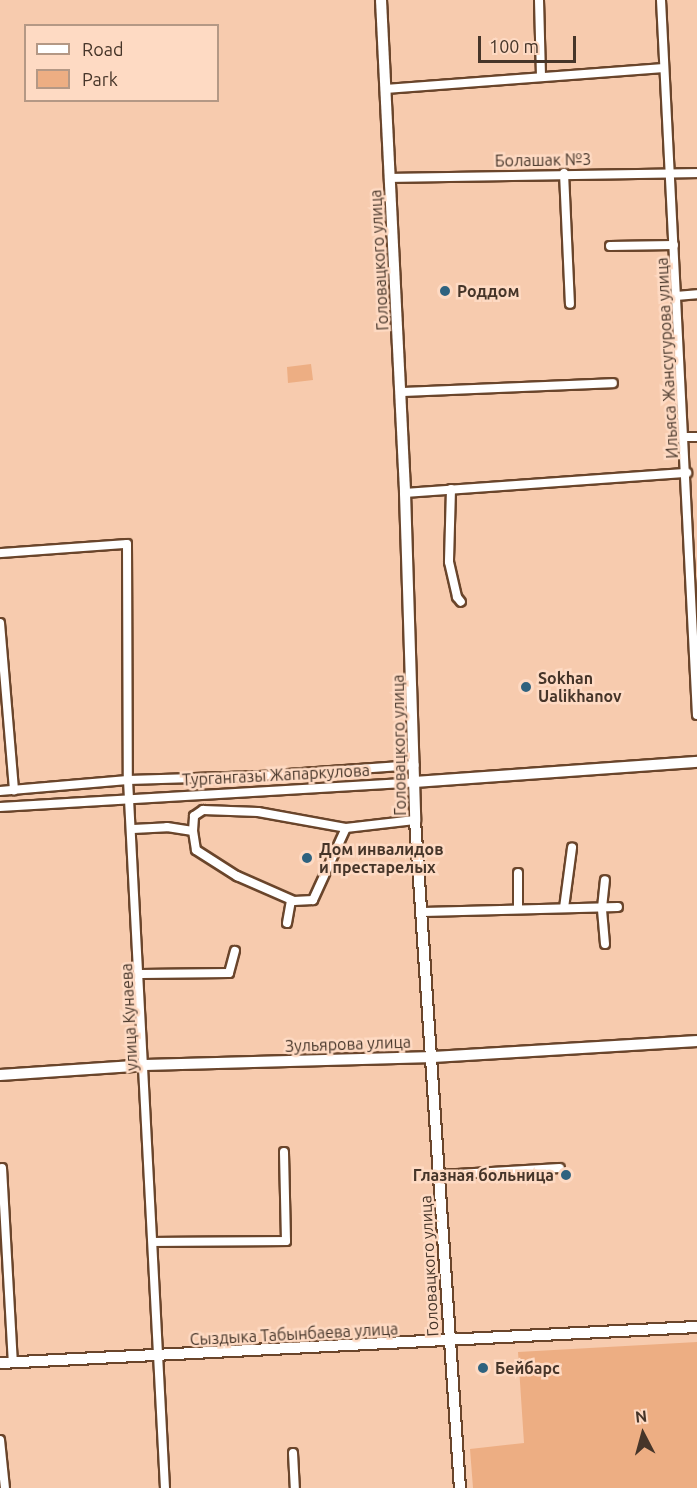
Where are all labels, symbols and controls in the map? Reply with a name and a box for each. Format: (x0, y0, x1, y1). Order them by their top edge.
legend (24, 24, 219, 102)
scale bar (481, 24, 578, 62)
text: 100 m (489, 36, 539, 56)
text: Road (82, 39, 124, 59)
text: Park (82, 69, 118, 89)
street label: Болашак №3 (495, 150, 591, 170)
street label: Головацкого улица (366, 189, 392, 331)
street label: Ильяса Жансугурова улица (652, 257, 682, 459)
place label: Роддом (457, 281, 519, 301)
marker: Роддом (438, 284, 452, 298)
place label: Sokhan Ualikhanov (538, 668, 622, 706)
street label: Головацкого улица (388, 674, 410, 816)
marker: Sokhan Ualikhanov (519, 680, 533, 694)
street label: Тургангазы Жапаркулова (182, 760, 370, 790)
place label: Дом инвалидов и престарелых (319, 839, 444, 877)
marker: Дом инвалидов и престарелых (300, 851, 314, 865)
street label: улица Кунаева (117, 963, 141, 1071)
street label: Зульярова улица (285, 1032, 411, 1056)
place label: Глазная больница (413, 1165, 554, 1185)
marker: Глазная больница (559, 1168, 573, 1182)
street label: Головацкого улица (416, 1195, 442, 1337)
street label: Сыздыка Табынбаева улица (189, 1319, 399, 1349)
place label: Бейбарс (495, 1358, 560, 1378)
marker: Бейбарс (476, 1361, 490, 1375)
north arrow (613, 1404, 673, 1464)
text: N (634, 1407, 648, 1426)

